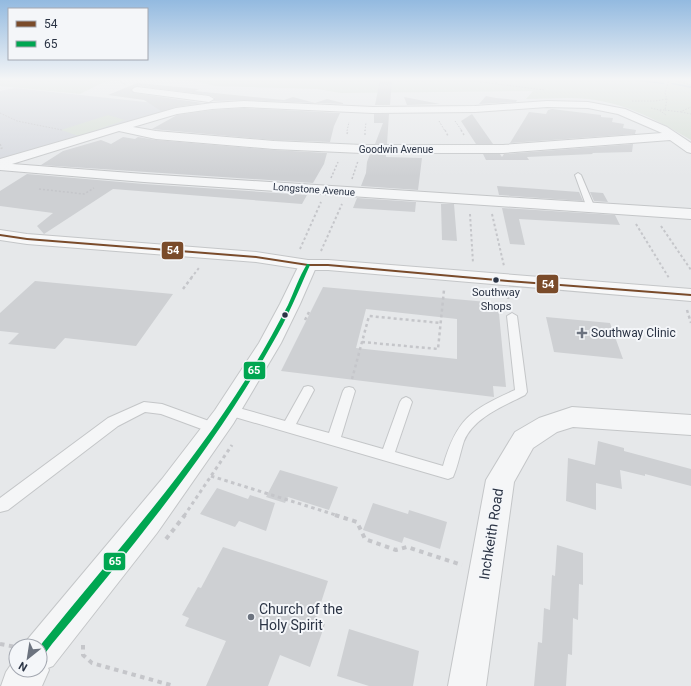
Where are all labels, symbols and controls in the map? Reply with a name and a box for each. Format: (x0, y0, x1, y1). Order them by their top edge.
legend (8, 8, 148, 60)
text: 54 (44, 17, 58, 31)
text: 65 (44, 37, 58, 51)
street label: Goodwin Avenue (359, 144, 433, 155)
street label: Longstone Avenue (273, 181, 355, 198)
line badge: 54 (161, 241, 184, 260)
text: 54 (167, 244, 180, 257)
line badge: 54 (536, 274, 559, 294)
marker: Southway Shops (491, 275, 501, 285)
text: 54 (542, 278, 555, 291)
place label: Southway Shops (472, 286, 521, 313)
unlabelled marker (280, 310, 290, 320)
place label: Southway Clinic (591, 326, 676, 340)
marker: Southway Clinic (576, 327, 588, 339)
line badge: 65 (243, 361, 266, 380)
text: 65 (248, 364, 260, 377)
street label: Inchkeith Road (476, 487, 506, 581)
line badge: 65 (103, 552, 126, 571)
text: 65 (109, 555, 121, 568)
place label: Church of the Holy Spirit (259, 601, 343, 633)
marker: Church of the Holy Spirit (246, 612, 256, 622)
north arrow (8, 638, 48, 678)
text: N (16, 659, 30, 674)

